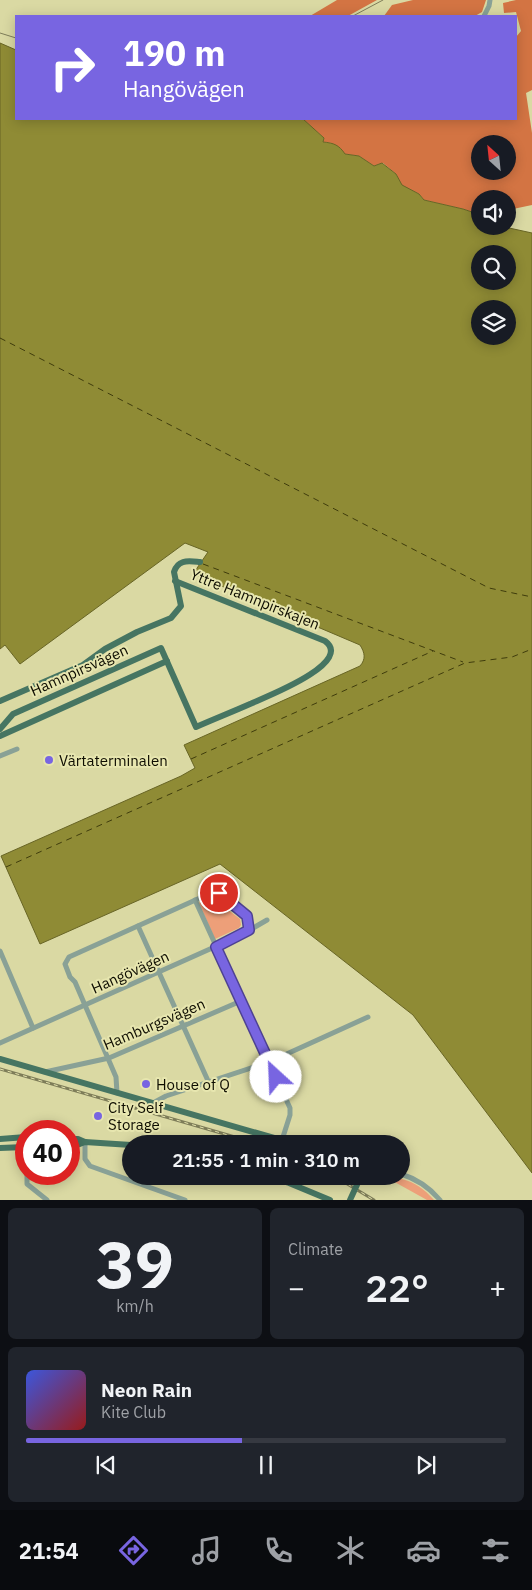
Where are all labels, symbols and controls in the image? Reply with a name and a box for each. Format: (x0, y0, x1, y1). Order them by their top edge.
text: 190 m (123, 30, 226, 76)
icon: right (40, 35, 105, 100)
text: Hangövägen (123, 74, 245, 103)
north arrow (471, 135, 516, 180)
map controls (471, 135, 516, 345)
button: sound (471, 190, 516, 235)
button: search (471, 245, 516, 290)
button: layers (471, 300, 516, 345)
street label: Yttre Hamnpirskajen (187, 564, 323, 634)
street label: Hamnpirsvägen (27, 640, 131, 700)
place label: Värtaterminalen (59, 751, 168, 770)
marker: Värtaterminalen (43, 754, 55, 766)
pin (198, 872, 240, 914)
icon: arrive (205, 879, 233, 907)
street label: Hangövägen (88, 946, 172, 998)
street label: Hamburgsvägen (100, 994, 208, 1054)
position arrow (249, 1050, 301, 1102)
place label: House of Q (156, 1075, 230, 1094)
marker: House of Q (140, 1078, 152, 1090)
place label: City Self Storage (108, 1098, 163, 1134)
marker: City Self Storage (92, 1110, 104, 1122)
speed limit sign: 40 (15, 1120, 80, 1185)
text: 21:55 · 1 min · 310 m (172, 1148, 360, 1172)
text: 39 (96, 1221, 174, 1306)
text: Climate (288, 1239, 343, 1259)
text: 22° (365, 1263, 429, 1312)
text: − (288, 1269, 305, 1306)
text: + (489, 1269, 506, 1306)
text: km/h (116, 1296, 154, 1316)
text: Neon Rain (101, 1378, 192, 1402)
text: Kite Club (101, 1402, 166, 1422)
icon: previous (92, 1451, 120, 1479)
icon: pause (252, 1451, 280, 1479)
icon: next (412, 1451, 440, 1479)
icon: directions (116, 1533, 151, 1568)
icon: music (189, 1533, 224, 1568)
icon: phone (261, 1533, 296, 1568)
icon: climate (333, 1533, 368, 1568)
icon: car (406, 1533, 441, 1568)
icon: filters (478, 1533, 513, 1568)
text: 21:54 (19, 1536, 79, 1565)

